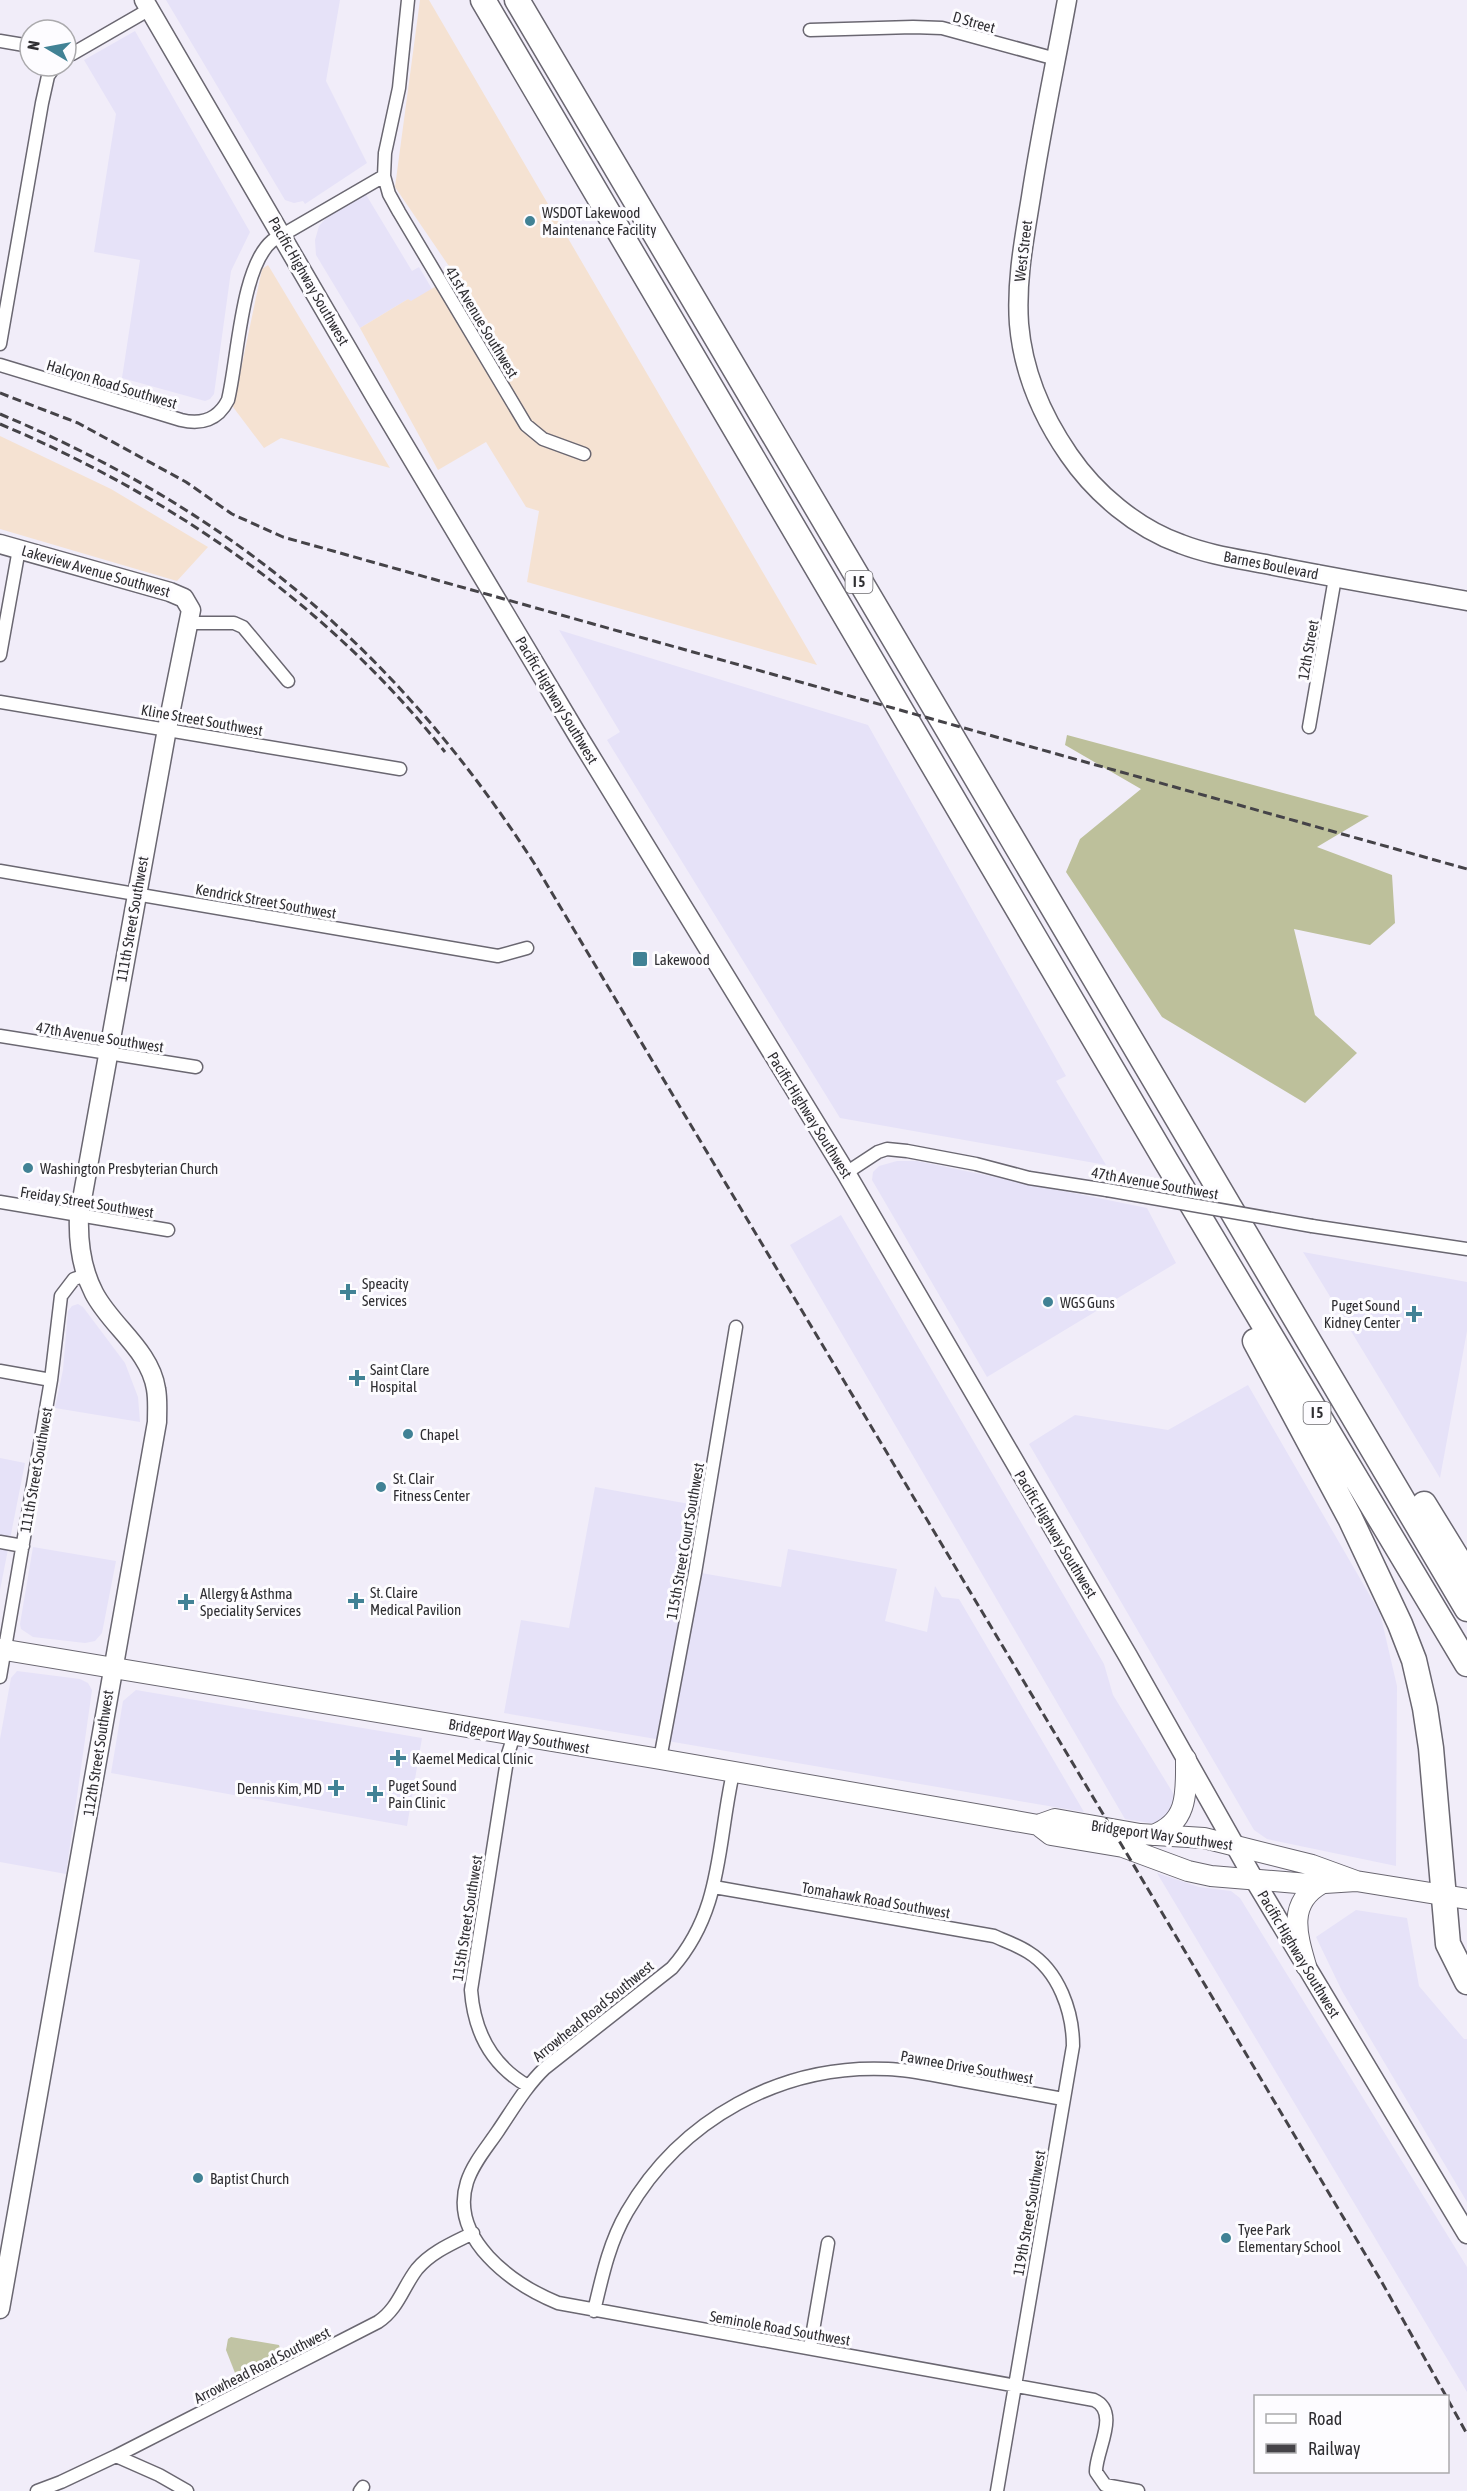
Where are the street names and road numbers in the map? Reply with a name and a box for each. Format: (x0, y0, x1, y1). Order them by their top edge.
street label: D Street (951, 8, 997, 36)
street label: Pacific Highway Southwest (265, 214, 353, 348)
street label: West Street (1011, 219, 1035, 283)
street label: 41st Avenue Southwest (442, 263, 522, 381)
street label: Halcyon Road Southwest (45, 356, 179, 412)
street label: Lakeview Avenue Southwest (20, 542, 172, 600)
street label: Barnes Boulevard (1222, 547, 1320, 583)
road number: I 5 (846, 571, 872, 593)
street label: 12th Street (1294, 619, 1322, 681)
street label: Pacific Highway Southwest (512, 633, 602, 767)
street label: Kline Street Southwest (140, 701, 264, 739)
street label: 111th Street Southwest (113, 855, 151, 983)
street label: Kendrick Street Southwest (194, 880, 338, 922)
street label: 47th Avenue Southwest (35, 1019, 165, 1055)
street label: Pacific Highway Southwest (764, 1049, 856, 1181)
street label: 47th Avenue Southwest (1090, 1163, 1220, 1203)
street label: Freiday Street Southwest (19, 1183, 155, 1221)
road number: I 5 (1304, 1402, 1330, 1424)
street label: 111th Street Southwest (17, 1406, 55, 1534)
street label: 115th Street Court Southwest (663, 1461, 707, 1621)
street label: Pacific Highway Southwest (1011, 1467, 1101, 1601)
street label: 112th Street Southwest (80, 1689, 116, 1817)
street label: Bridgeport Way Southwest (447, 1715, 591, 1757)
street label: Bridgeport Way Southwest (1090, 1817, 1234, 1853)
street label: 115th Street Southwest (449, 1854, 485, 1982)
street label: Tomahawk Road Southwest (800, 1879, 952, 1921)
street label: Pacific Highway Southwest (1254, 1887, 1344, 2021)
street label: Arrowhead Road Southwest (529, 1957, 657, 2065)
street label: Pawnee Drive Southwest (899, 2047, 1035, 2087)
street label: 119th Street Southwest (1010, 2149, 1048, 2277)
street label: Seminole Road Southwest (708, 2307, 852, 2349)
street label: Arrowhead Road Southwest (191, 2323, 333, 2407)

